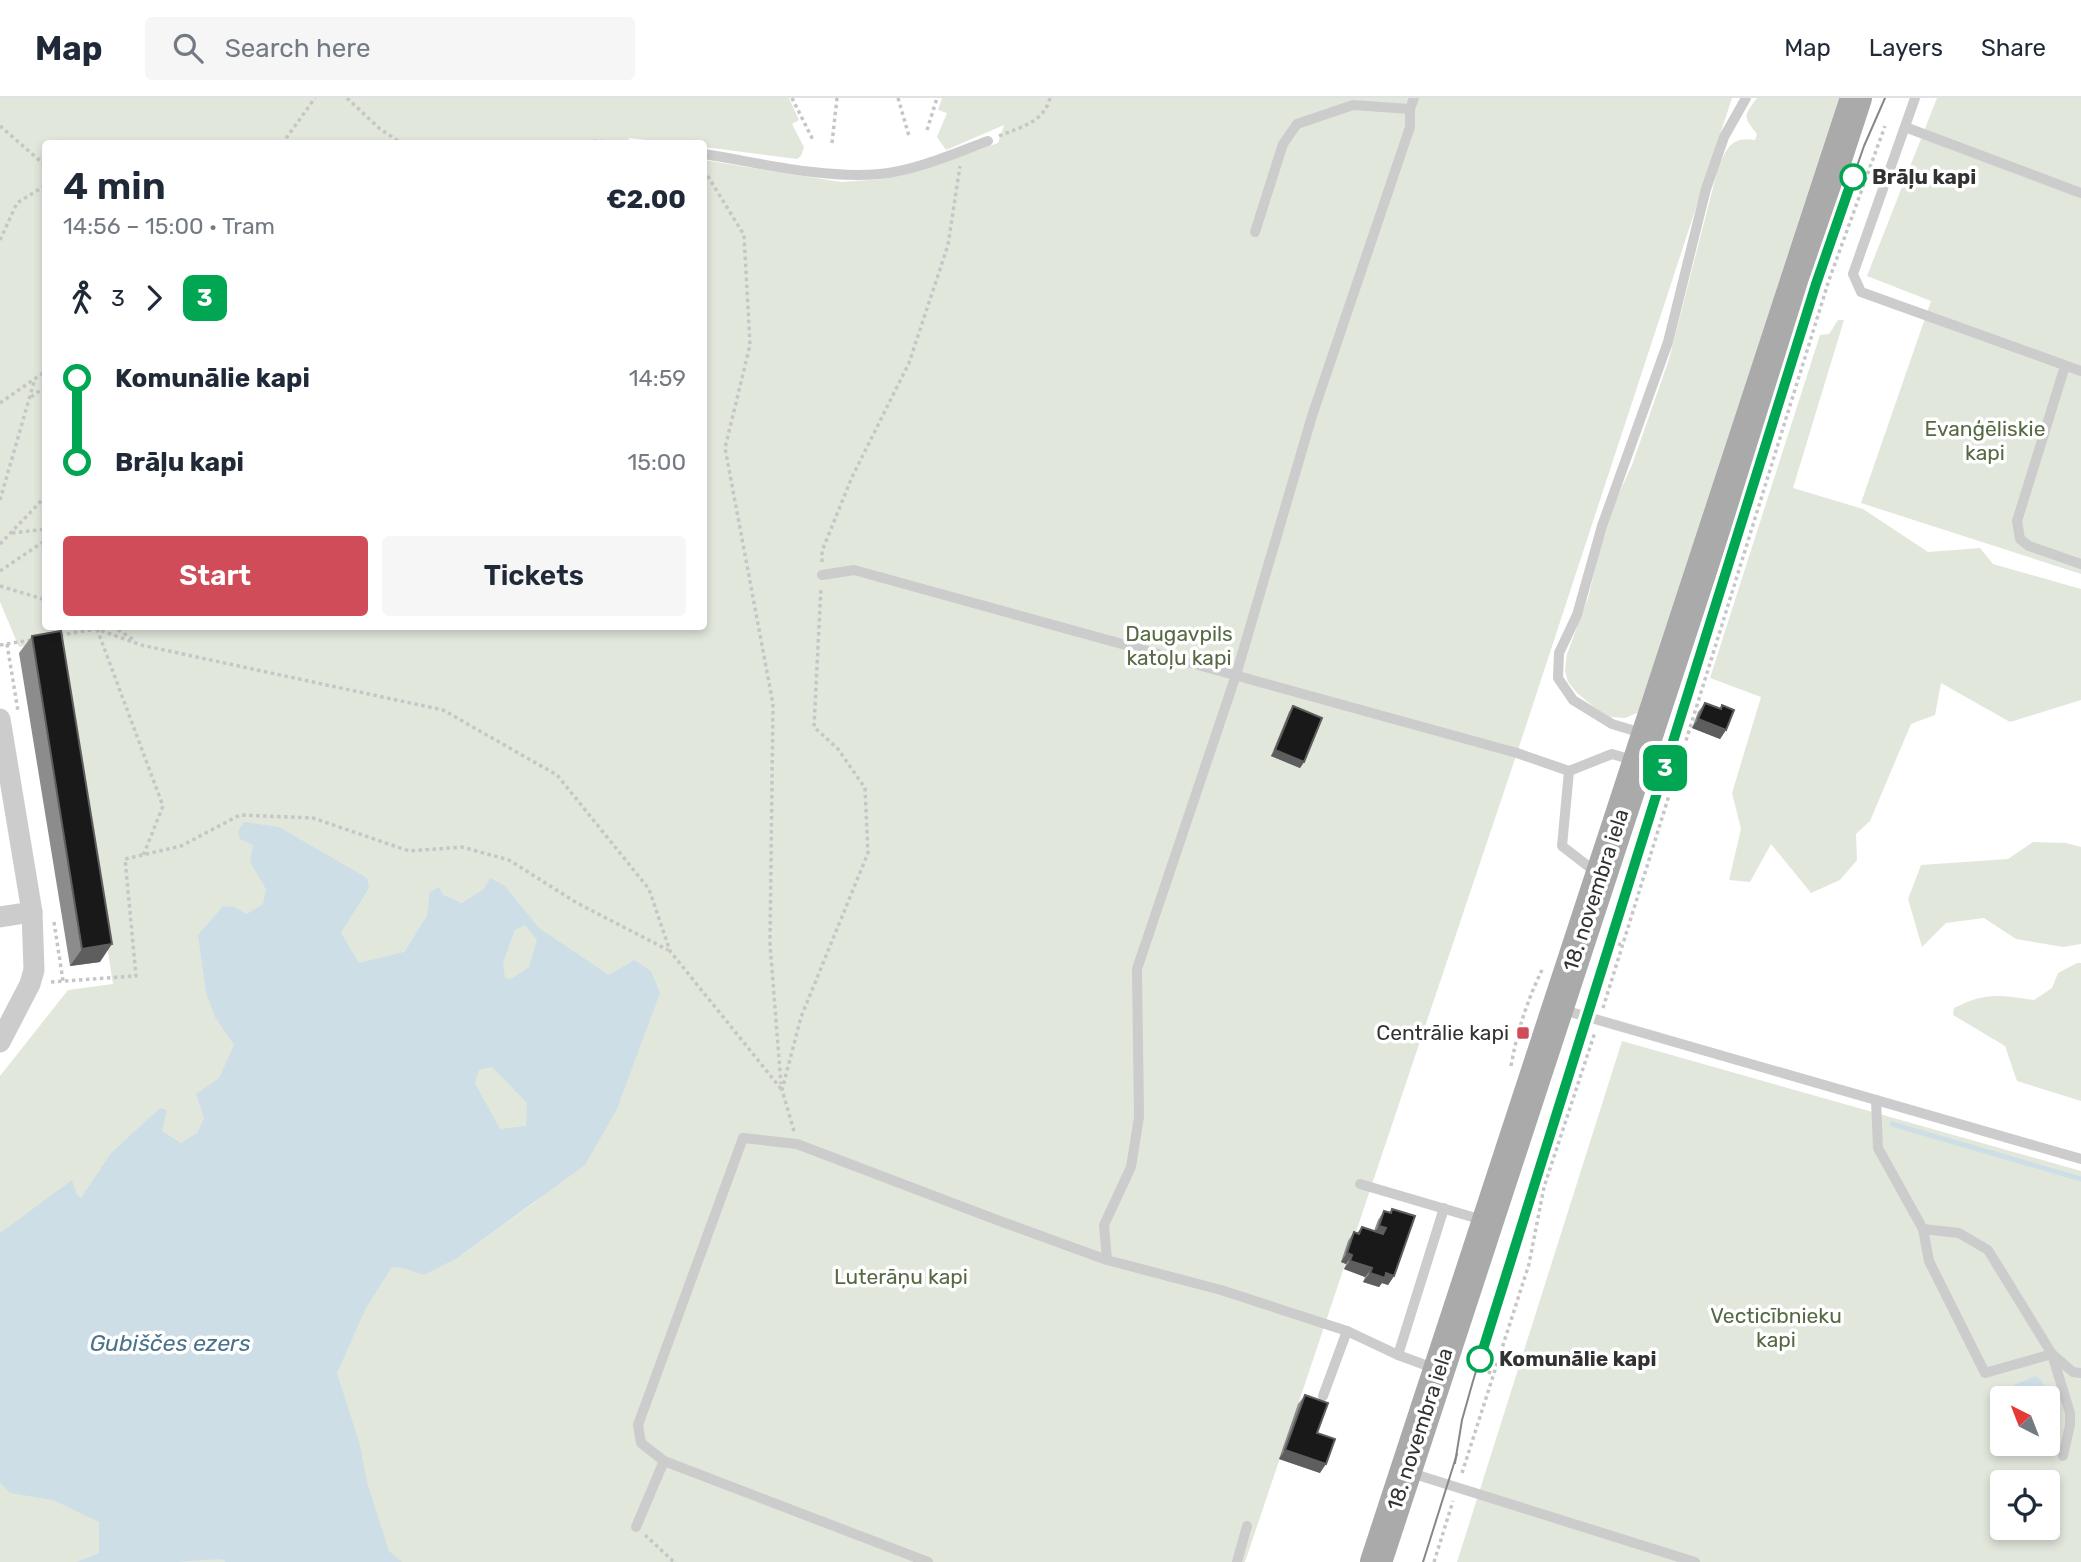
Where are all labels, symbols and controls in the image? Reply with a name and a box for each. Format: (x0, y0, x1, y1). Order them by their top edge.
search box (145, 17, 635, 80)
text: Map (35, 29, 103, 68)
icon: search (169, 29, 207, 67)
text: Search here (225, 33, 370, 64)
text: Map (1784, 34, 1831, 62)
text: Layers (1869, 34, 1943, 62)
text: Share (1981, 34, 2046, 62)
text: 4 min (63, 163, 166, 209)
marker: Brāļu kapi (1840, 164, 1866, 190)
place label: Brāļu kapi (1872, 164, 1976, 189)
text: €2.00 (606, 184, 686, 215)
text: 14:56 – 15:00 · Tram (63, 212, 275, 240)
icon: walk (63, 279, 101, 317)
icon: forward (135, 279, 173, 317)
text: 3 (111, 284, 125, 312)
text: 3 (197, 284, 213, 312)
text: Komunālie kapi (115, 363, 310, 394)
text: 14:59 (629, 364, 686, 392)
park label: Evanģēliskie kapi (1925, 416, 2045, 465)
text: Brāļu kapi (115, 447, 244, 478)
text: 15:00 (627, 448, 686, 476)
button: Start (63, 536, 368, 616)
button: Tickets (382, 536, 686, 616)
park label: Daugavpils katoļu kapi (1125, 621, 1233, 670)
line badge: 3 (1642, 745, 1688, 791)
text: 3 (1657, 754, 1673, 782)
street label: 18. novembra iela (1557, 806, 1634, 974)
place label: Centrālie kapi (1376, 1020, 1509, 1045)
marker: Centrālie kapi (1515, 1025, 1531, 1041)
park label: Luterāņu kapi (834, 1264, 968, 1289)
park label: Vecticībnieku kapi (1710, 1303, 1842, 1352)
water label: Gubiščes ezers (89, 1329, 251, 1357)
street label: 18. novembra iela (1381, 1345, 1458, 1513)
marker: Komunālie kapi (1467, 1346, 1493, 1372)
place label: Komunālie kapi (1499, 1346, 1656, 1371)
north arrow (1990, 1386, 2060, 1456)
map controls (1990, 1386, 2060, 1540)
button: locate (1990, 1470, 2060, 1540)

